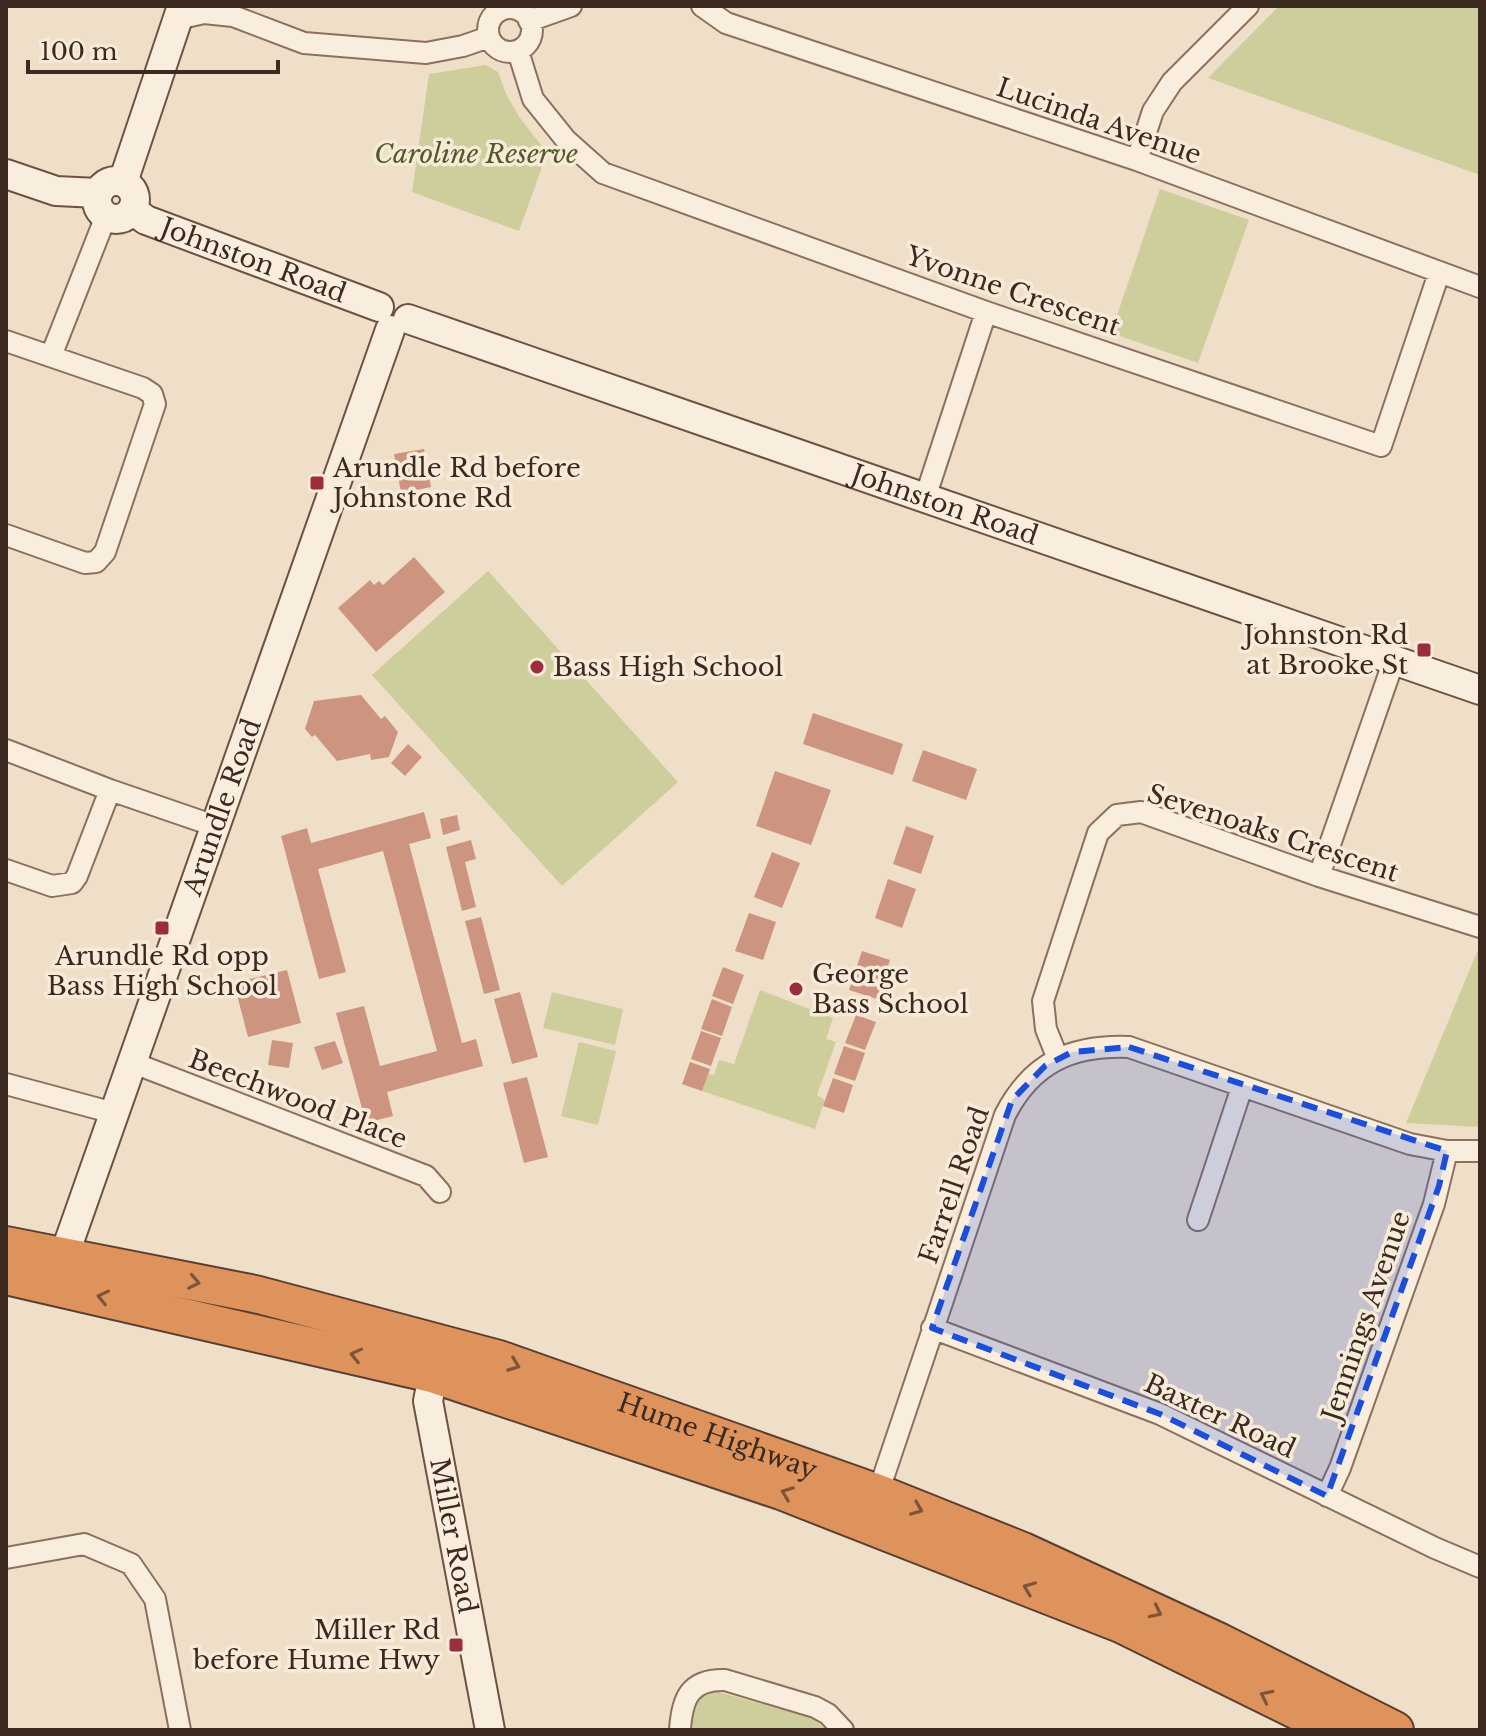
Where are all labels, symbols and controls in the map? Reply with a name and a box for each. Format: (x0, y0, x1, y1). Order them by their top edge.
scale bar (28, 24, 278, 74)
text: 100 m (40, 37, 118, 66)
street label: Lucinda Avenue (993, 71, 1205, 171)
park label: Caroline Reserve (374, 138, 578, 170)
street label: Johnston Road (153, 210, 351, 309)
street label: Yvonne Crescent (901, 239, 1124, 343)
place label: Arundle Rd before Johnstone Rd (330, 452, 581, 514)
street label: Johnston Road (844, 457, 1042, 552)
marker: Arundle Rd before Johnstone Rd (308, 474, 326, 492)
place label: Johnston Rd at Brooke St (1241, 619, 1408, 681)
marker: Johnston Rd at Brooke St (1415, 641, 1433, 659)
place label: Bass High School (553, 651, 783, 683)
marker: Bass High School (528, 658, 546, 676)
street label: Arundle Road (176, 714, 268, 901)
street label: Sevenoaks Crescent (1143, 777, 1403, 889)
marker: Arundle Rd opp Bass High School (153, 919, 171, 937)
place label: Arundle Rd opp Bass High School (47, 940, 277, 1002)
place label: George Bass School (812, 958, 968, 1020)
marker: George Bass School (787, 980, 805, 998)
street label: Beechwood Place (184, 1043, 412, 1155)
street label: Farrell Road (912, 1102, 996, 1268)
street label: Jennings Avenue (1314, 1207, 1417, 1428)
one-way arrow (188, 1273, 201, 1290)
one-way arrow (96, 1289, 110, 1306)
one-way arrow (350, 1347, 363, 1364)
one-way arrow (506, 1355, 520, 1372)
street label: Baxter Road (1139, 1367, 1301, 1465)
street label: Hume Highway (613, 1386, 822, 1486)
street label: Miller Road (423, 1455, 484, 1616)
one-way arrow (781, 1486, 795, 1503)
one-way arrow (909, 1499, 923, 1515)
one-way arrow (1023, 1581, 1037, 1598)
one-way arrow (1148, 1602, 1162, 1618)
place label: Miller Rd before Hume Hwy (192, 1614, 440, 1676)
marker: Miller Rd before Hume Hwy (447, 1636, 465, 1654)
one-way arrow (1259, 1690, 1274, 1705)

